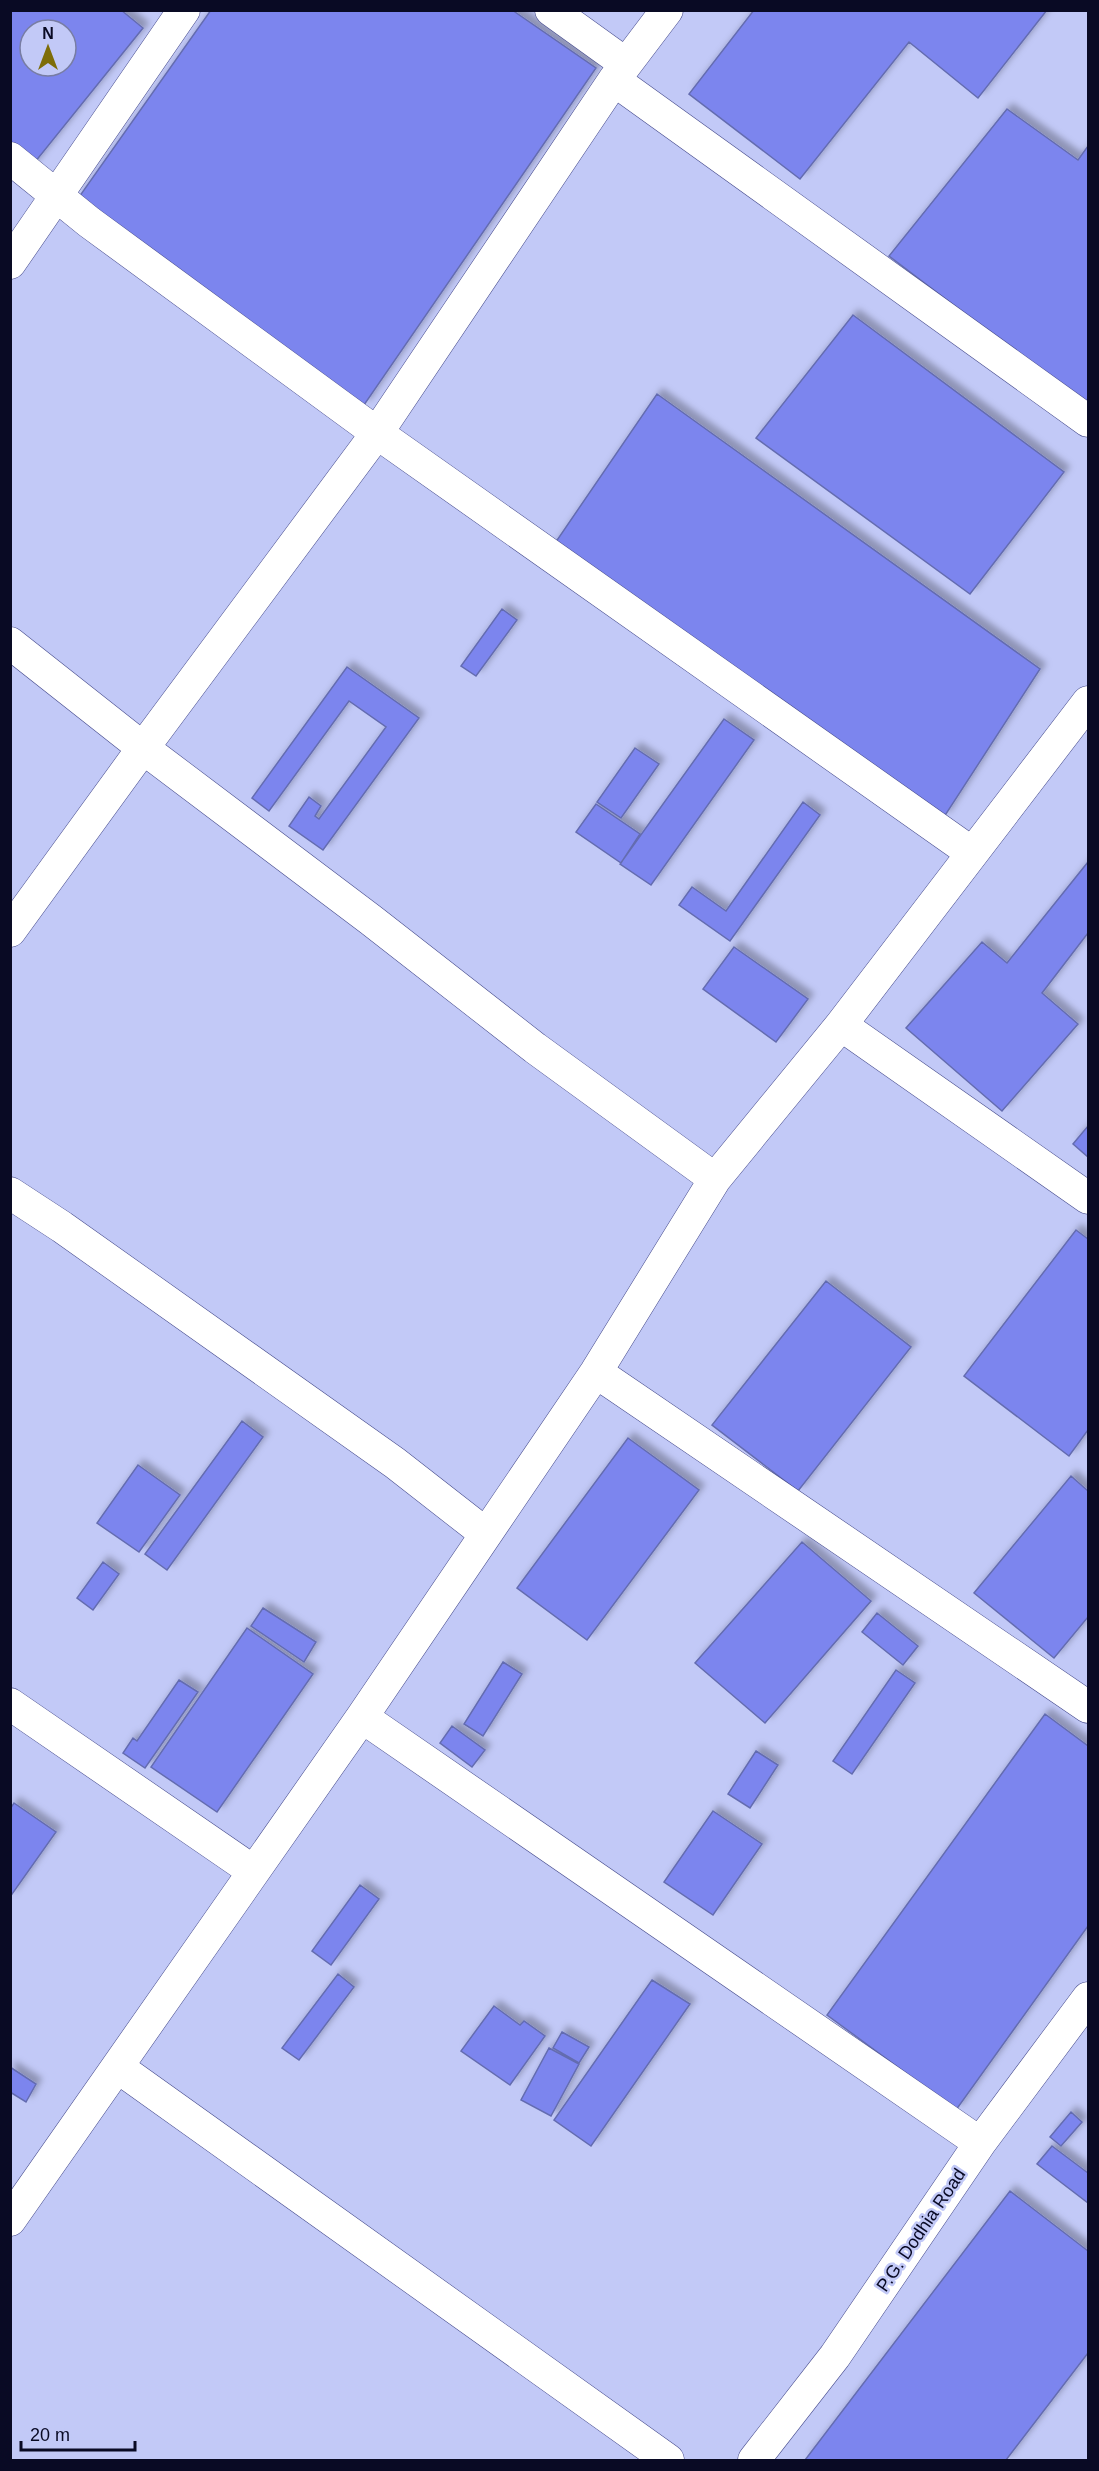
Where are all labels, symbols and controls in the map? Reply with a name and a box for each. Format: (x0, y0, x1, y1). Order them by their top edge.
north arrow (18, 18, 78, 78)
text: N (42, 25, 54, 42)
street label: P.G. Dodhia Road (873, 2165, 969, 2295)
scale bar (21, 2414, 135, 2452)
text: 20 m (30, 2425, 70, 2445)

